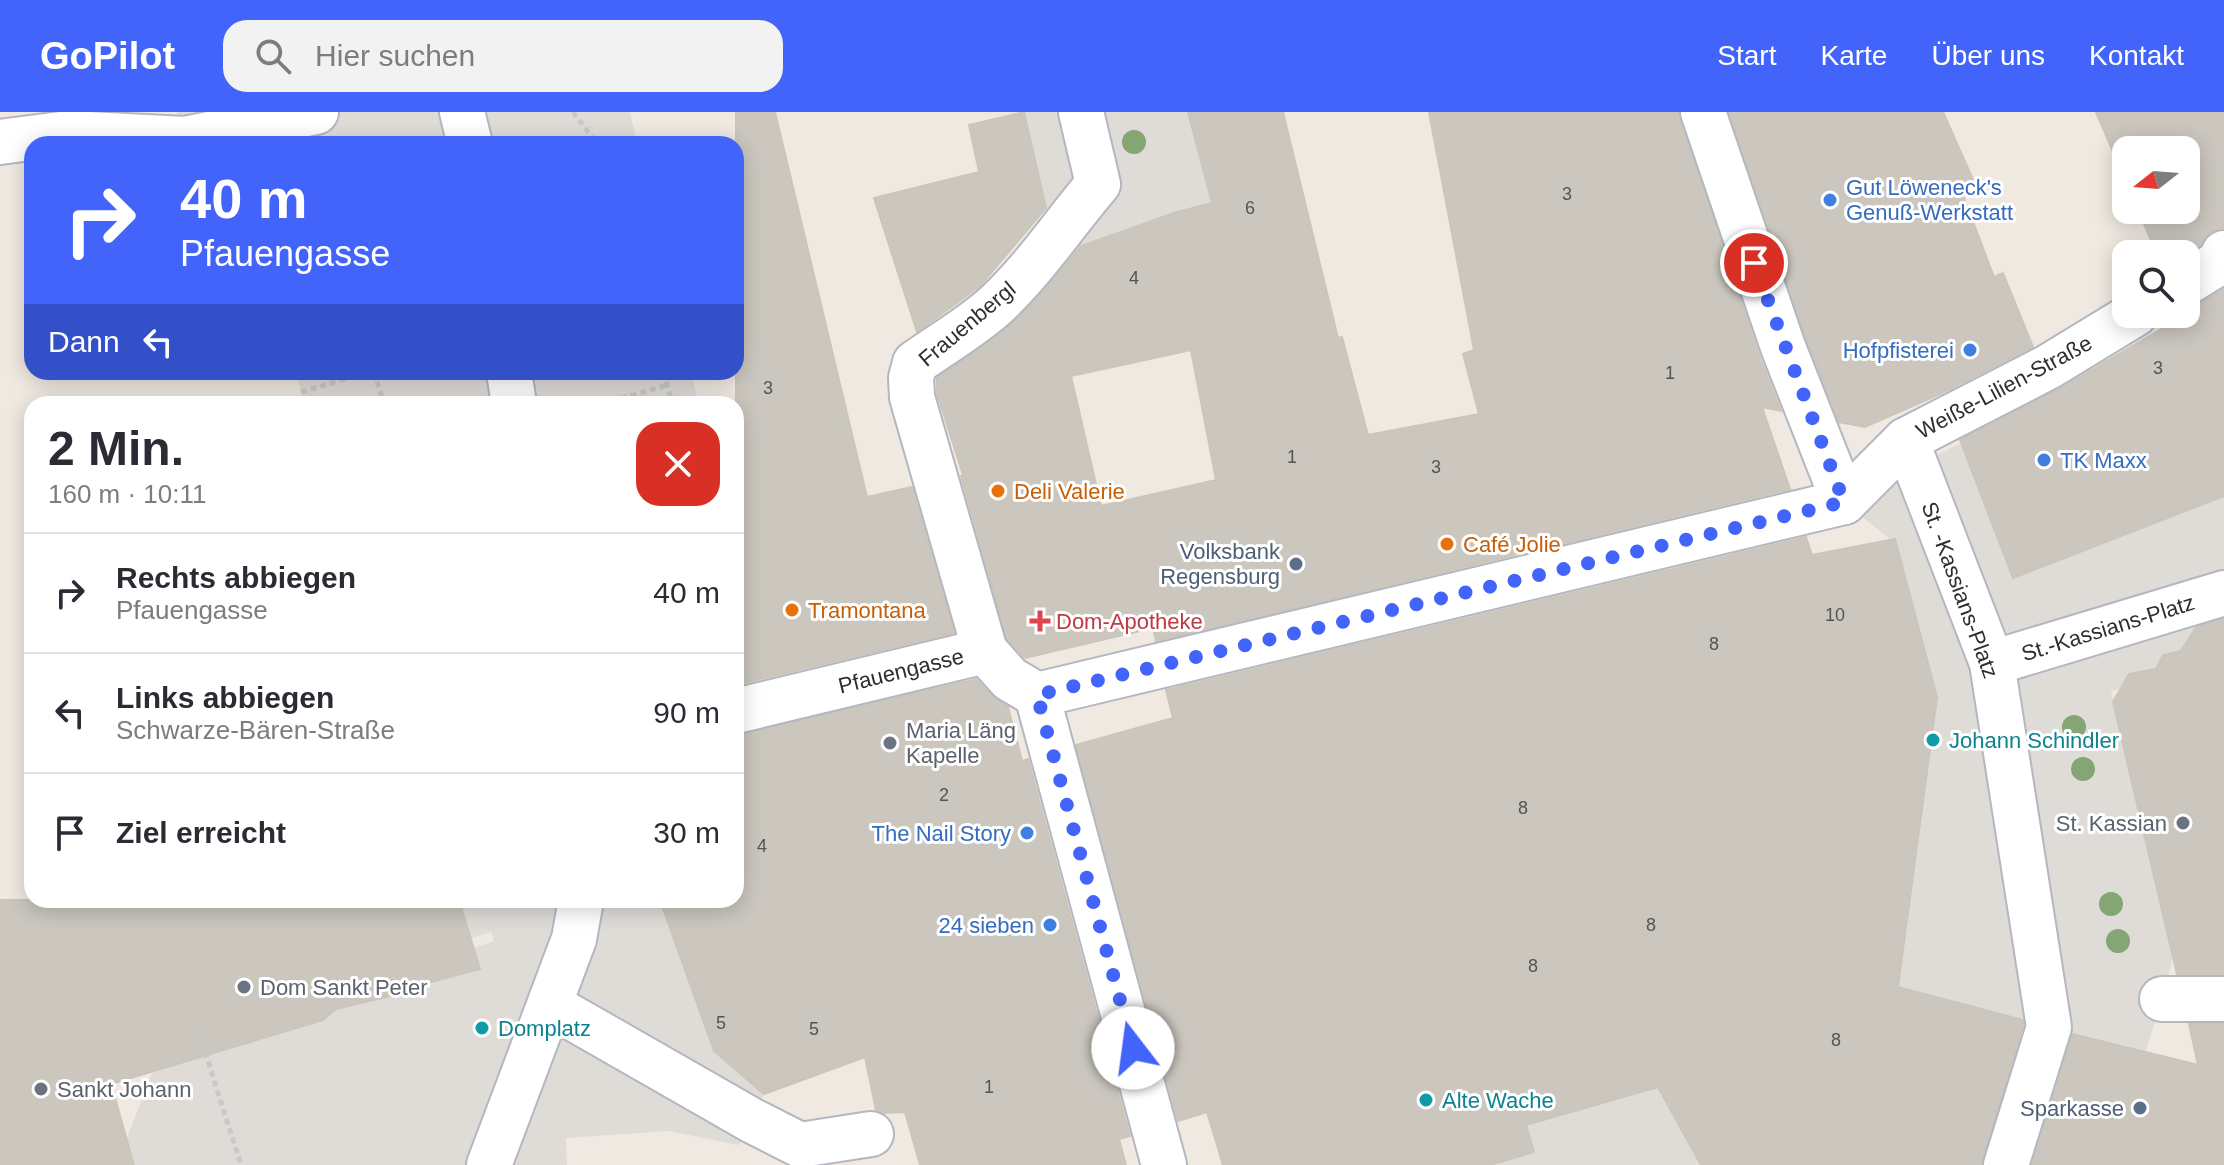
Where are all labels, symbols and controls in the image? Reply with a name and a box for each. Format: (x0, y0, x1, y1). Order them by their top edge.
search box (223, 20, 783, 92)
icon: search (251, 34, 295, 78)
text: GoPilot (40, 35, 175, 77)
text: Hier suchen (315, 39, 475, 72)
text: Start (1717, 40, 1776, 71)
text: Karte (1820, 40, 1887, 71)
text: Über uns (1931, 40, 2045, 71)
text: Kontakt (2089, 40, 2184, 71)
north arrow (2112, 136, 2200, 224)
map controls (2112, 136, 2200, 328)
text: 40 m (180, 167, 308, 230)
icon: right (48, 168, 152, 272)
place label: Gut Löweneck's Genuß-Werkstatt (1846, 175, 2013, 225)
house number: 3 (1562, 184, 1572, 204)
marker: Gut Löweneck's Genuß-Werkstatt (1821, 191, 1839, 209)
house number: 6 (1245, 198, 1255, 218)
pin (1720, 229, 1788, 297)
text: Pfauengasse (180, 233, 390, 274)
button: search (2112, 240, 2200, 328)
icon: arrive (1732, 241, 1776, 285)
house number: 4 (1129, 268, 1139, 288)
street label: Frauenbergl (914, 276, 1020, 372)
icon: left (136, 320, 180, 364)
text: Dann (48, 325, 120, 358)
street label: Weiße-Lilien-Straße (1912, 330, 2096, 444)
place label: Hofpfisterei (1843, 338, 1954, 363)
marker: Hofpfisterei (1961, 341, 1979, 359)
house number: 3 (2153, 358, 2163, 378)
house number: 1 (1665, 363, 1675, 383)
house number: 3 (763, 378, 773, 398)
text: 2 Min. (48, 422, 184, 475)
button: close (636, 422, 720, 506)
house number: 1 (1287, 447, 1297, 467)
place label: TK Maxx (2060, 448, 2147, 473)
marker: TK Maxx (2035, 451, 2053, 469)
house number: 3 (1431, 457, 1441, 477)
text: 160 m · 10:11 (48, 479, 207, 509)
place label: Deli Valerie (1014, 479, 1125, 504)
marker: Deli Valerie (989, 482, 1007, 500)
street label: St. -Kassians-Platz (1916, 498, 2004, 682)
place label: Café Jolie (1463, 532, 1561, 557)
marker: Café Jolie (1438, 535, 1456, 553)
place label: Volksbank Regensburg (1160, 539, 1281, 589)
marker: Volksbank Regensburg (1287, 555, 1305, 573)
text: Rechts abbiegen (116, 561, 356, 594)
icon: right (48, 571, 92, 615)
text: 40 m (653, 576, 720, 609)
street label: St.-Kassians-Platz (2018, 590, 2198, 666)
text: Pfauengasse (116, 595, 268, 625)
place label: Tramontana (808, 598, 927, 623)
marker: Tramontana (783, 601, 801, 619)
house number: 10 (1825, 605, 1845, 625)
place label: Dom-Apotheke (1056, 609, 1203, 634)
marker: Dom-Apotheke (1031, 612, 1049, 630)
house number: 8 (1709, 634, 1719, 654)
street label: Pfauengasse (836, 643, 966, 699)
text: Links abbiegen (116, 681, 334, 714)
icon: left (48, 691, 92, 735)
text: 90 m (653, 696, 720, 729)
text: Schwarze-Bären-Straße (116, 715, 395, 745)
place label: Maria Läng Kapelle (906, 718, 1016, 768)
place label: Johann Schindler (1949, 728, 2119, 753)
marker: Johann Schindler (1924, 731, 1942, 749)
marker: Maria Läng Kapelle (881, 734, 899, 752)
house number: 2 (939, 785, 949, 805)
house number: 8 (1518, 798, 1528, 818)
icon: arrive (48, 811, 92, 855)
place label: St. Kassian (2056, 811, 2167, 836)
marker: St. Kassian (2174, 814, 2192, 832)
text: Ziel erreicht (116, 816, 286, 849)
text: 30 m (653, 816, 720, 849)
place label: The Nail Story (872, 821, 1011, 846)
marker: The Nail Story (1018, 824, 1036, 842)
house number: 4 (757, 836, 767, 856)
place label: 24 sieben (939, 913, 1034, 938)
house number: 8 (1646, 915, 1656, 935)
marker: 24 sieben (1041, 916, 1059, 934)
house number: 8 (1528, 956, 1538, 976)
place label: Dom Sankt Peter (260, 975, 428, 1000)
marker: Dom Sankt Peter (235, 978, 253, 996)
position arrow (1091, 1006, 1175, 1090)
house number: 5 (716, 1013, 726, 1033)
place label: Domplatz (498, 1016, 591, 1041)
marker: Domplatz (473, 1019, 491, 1037)
house number: 5 (809, 1019, 819, 1039)
house number: 8 (1831, 1030, 1841, 1050)
place label: Sankt Johann (57, 1077, 192, 1102)
house number: 1 (984, 1077, 994, 1097)
marker: Sankt Johann (32, 1080, 50, 1098)
place label: Alte Wache (1442, 1088, 1554, 1113)
marker: Alte Wache (1417, 1091, 1435, 1109)
place label: Sparkasse (2020, 1096, 2124, 1121)
marker: Sparkasse (2131, 1099, 2149, 1117)

